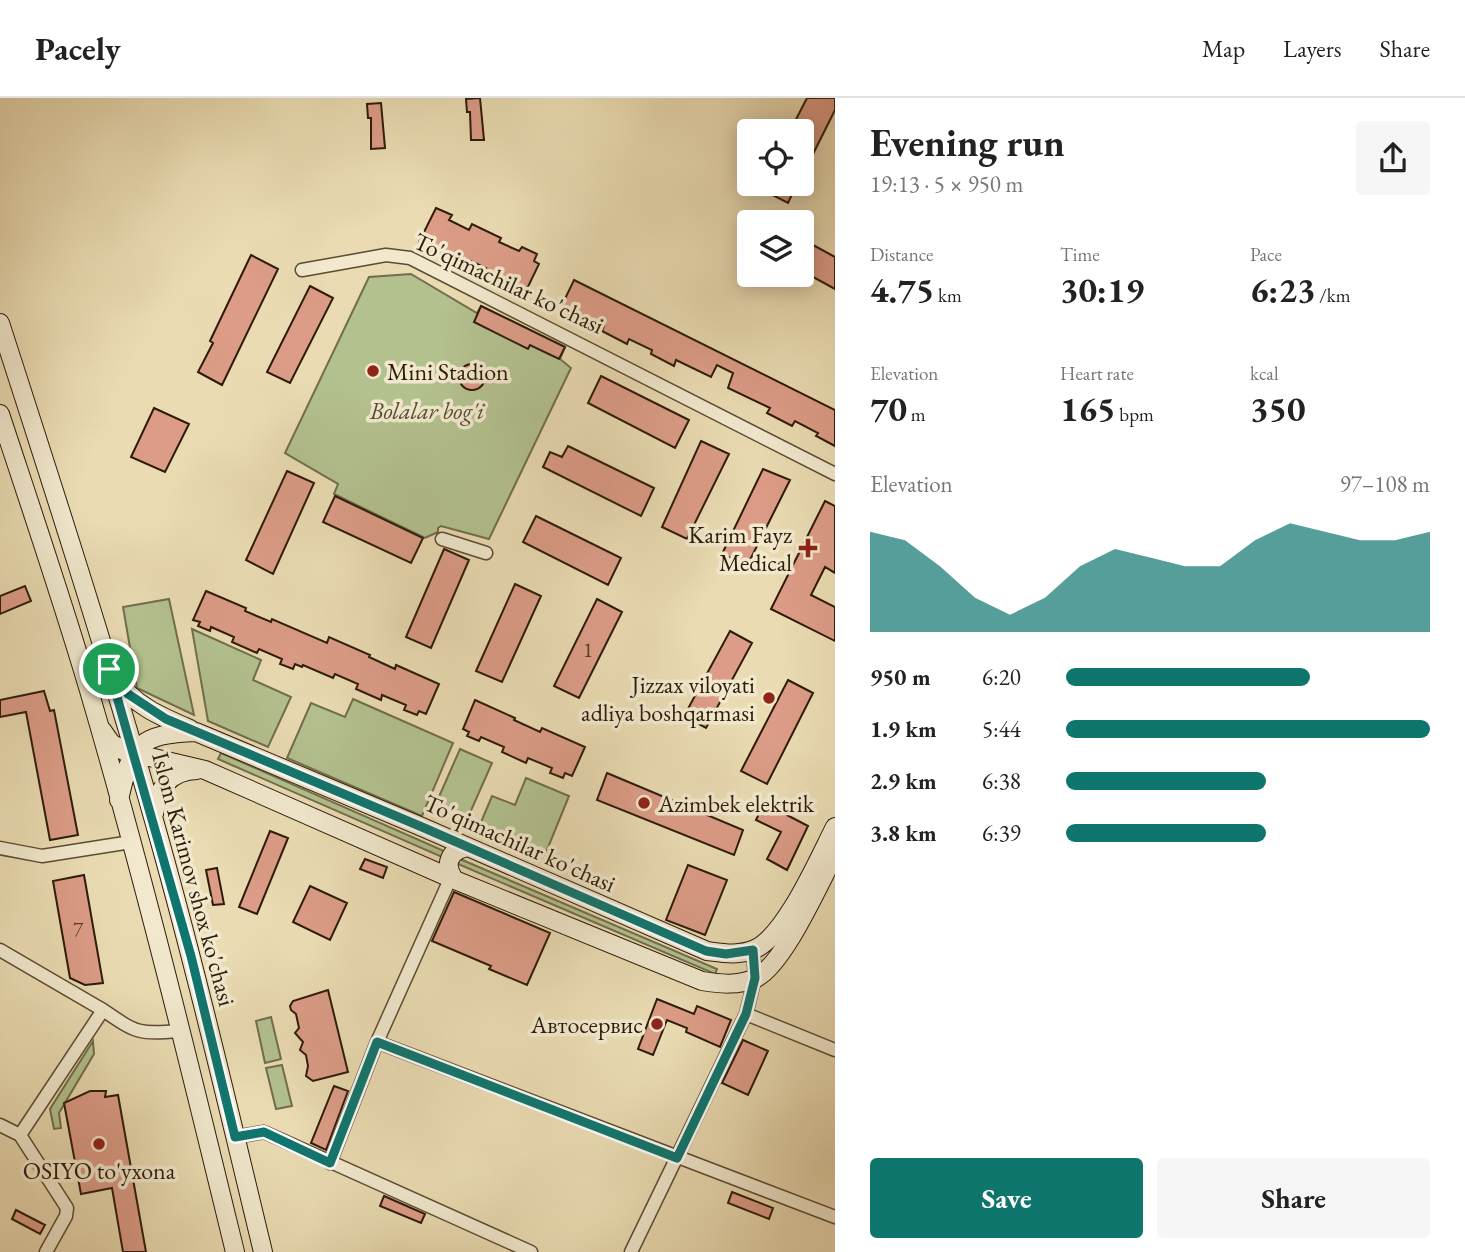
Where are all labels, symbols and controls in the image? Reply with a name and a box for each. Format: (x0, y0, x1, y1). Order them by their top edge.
text: Pacely (35, 27, 121, 70)
text: Map (1202, 33, 1245, 64)
text: Layers (1283, 33, 1342, 64)
text: Share (1380, 33, 1430, 64)
text: Evening run (870, 118, 1065, 167)
map controls (737, 119, 814, 287)
button: locate (737, 119, 814, 196)
button: share (1356, 121, 1430, 195)
text: 19:13 · 5 × 950 m (870, 169, 1023, 199)
button: layers (737, 210, 814, 287)
street label: To'qimachilar ko'chasi (409, 225, 609, 341)
text: Distance (870, 242, 933, 267)
text: Time (1060, 242, 1100, 267)
text: Pace (1250, 242, 1282, 267)
text: 4.75 (870, 267, 934, 312)
text: 30:19 (1060, 267, 1144, 312)
text: 6:23 (1250, 267, 1315, 312)
text: km (934, 283, 962, 308)
text: /km (1315, 283, 1351, 308)
place label: Mini Stadion (387, 356, 509, 387)
text: Elevation (870, 361, 938, 386)
text: Heart rate (1060, 361, 1134, 386)
text: kcal (1250, 361, 1279, 386)
marker: Mini Stadion (365, 363, 381, 379)
text: 70 (870, 386, 907, 431)
text: 165 (1060, 386, 1116, 431)
text: 350 (1250, 386, 1306, 431)
park label: Bolalar bog'i (369, 395, 485, 426)
text: m (907, 402, 926, 427)
text: bpm (1116, 402, 1154, 427)
text: Elevation (870, 469, 953, 499)
text: 97–108 m (1340, 469, 1430, 499)
place label: Karim Fayz Medical (688, 519, 792, 578)
marker: Karim Fayz Medical (798, 538, 818, 558)
house number: 1 (583, 636, 593, 663)
pin (79, 639, 139, 699)
icon: arrive (90, 650, 128, 688)
text: 950 m (870, 662, 931, 692)
text: 6:20 (982, 662, 1021, 692)
place label: Jizzax viloyati adliya boshqarmasi (581, 669, 755, 728)
marker: Jizzax viloyati adliya boshqarmasi (761, 690, 777, 706)
text: 1.9 km (870, 714, 937, 744)
text: 5:44 (982, 714, 1021, 744)
street label: Islom Karimov shox ko'chasi (145, 749, 243, 1010)
text: 2.9 km (870, 766, 937, 796)
text: 6:38 (982, 766, 1021, 796)
street label: To'qimachilar ko'chasi (419, 787, 621, 899)
place label: Azimbek elektrik (657, 788, 815, 819)
marker: Azimbek elektrik (636, 795, 652, 811)
text: 3.8 km (870, 818, 937, 848)
text: 6:39 (982, 818, 1021, 848)
house number: 7 (73, 916, 84, 943)
place label: Автосервис (530, 1009, 643, 1040)
marker: Автосервис (649, 1016, 665, 1032)
marker: OSIYO to'yxona (91, 1136, 107, 1152)
place label: OSIYO to'yxona (23, 1155, 176, 1186)
button: Save (870, 1158, 1143, 1238)
button: Share (1157, 1158, 1430, 1238)

